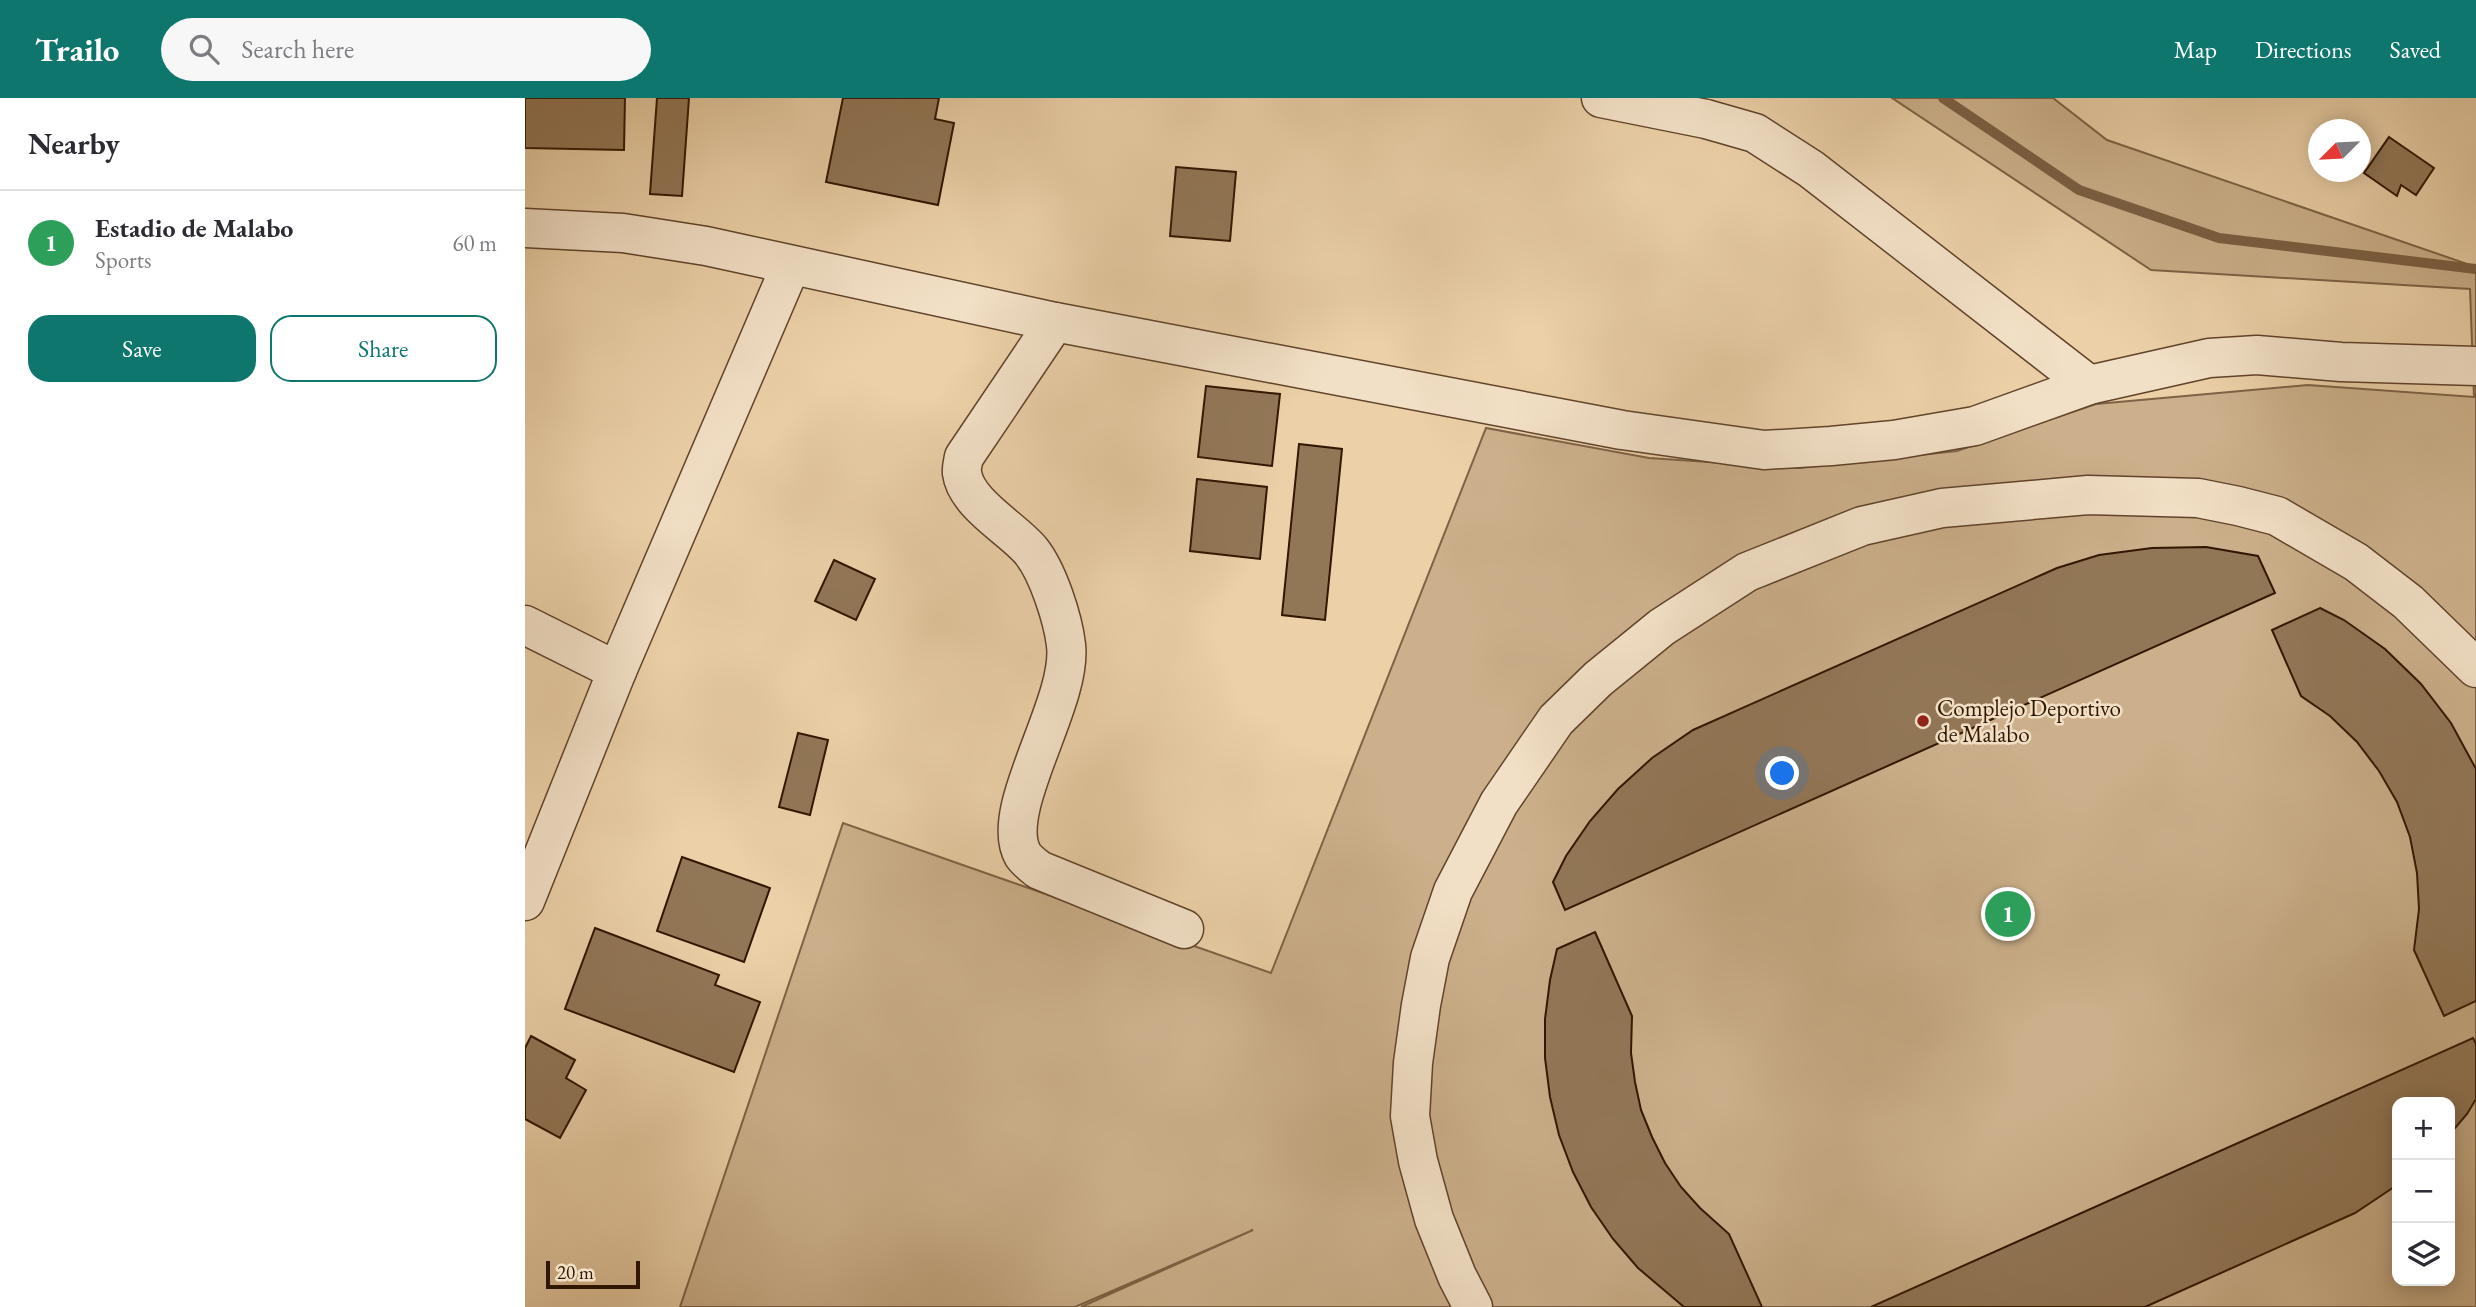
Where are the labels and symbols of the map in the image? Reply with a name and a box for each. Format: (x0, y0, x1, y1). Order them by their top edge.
north arrow (2308, 119, 2371, 182)
place label: Complejo Deportivo de Malabo (1937, 693, 2121, 749)
marker: Complejo Deportivo de Malabo (1915, 713, 1931, 729)
your location (1765, 756, 1799, 790)
pin: 1 (1985, 888, 2031, 940)
scale bar (546, 1258, 641, 1290)

